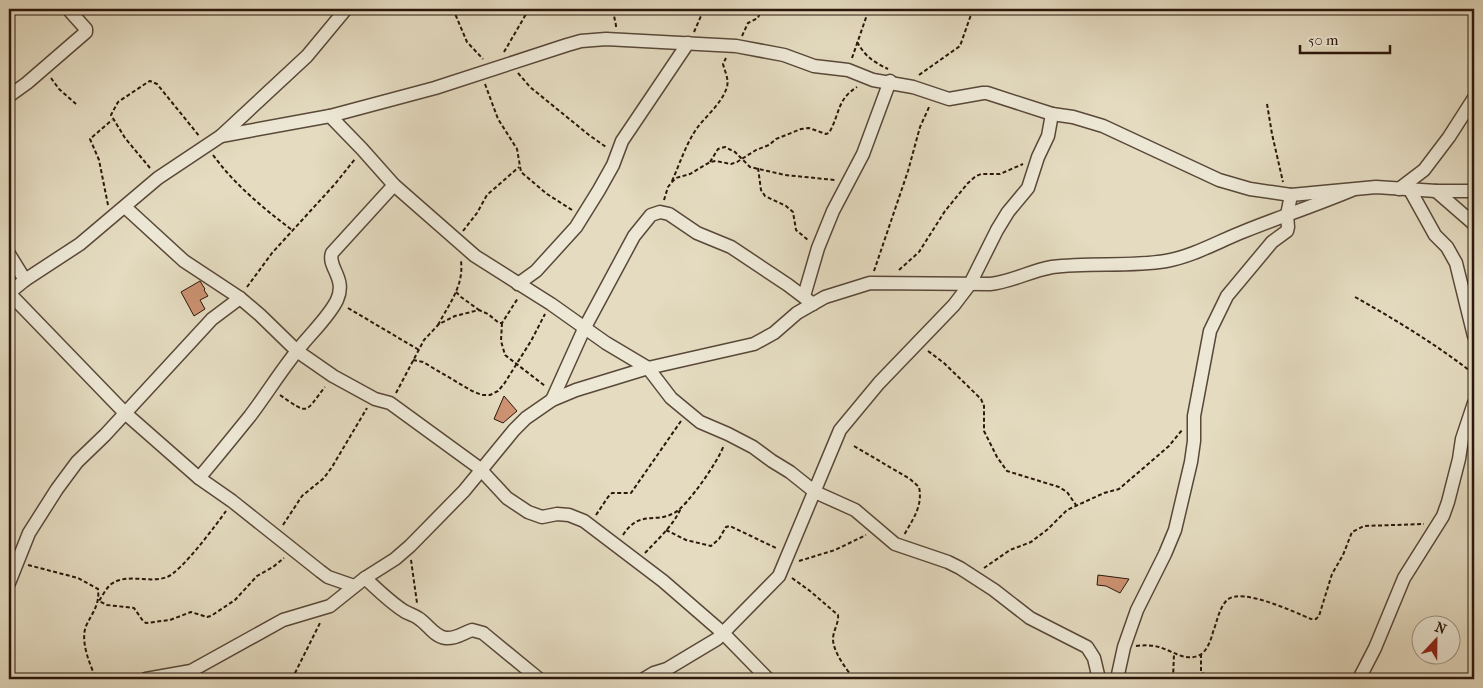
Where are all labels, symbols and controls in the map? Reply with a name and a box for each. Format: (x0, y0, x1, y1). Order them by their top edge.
scale bar (1300, 22, 1390, 54)
text: 50 m (1308, 31, 1339, 49)
north arrow (1410, 616, 1460, 666)
text: N (1433, 619, 1449, 638)

